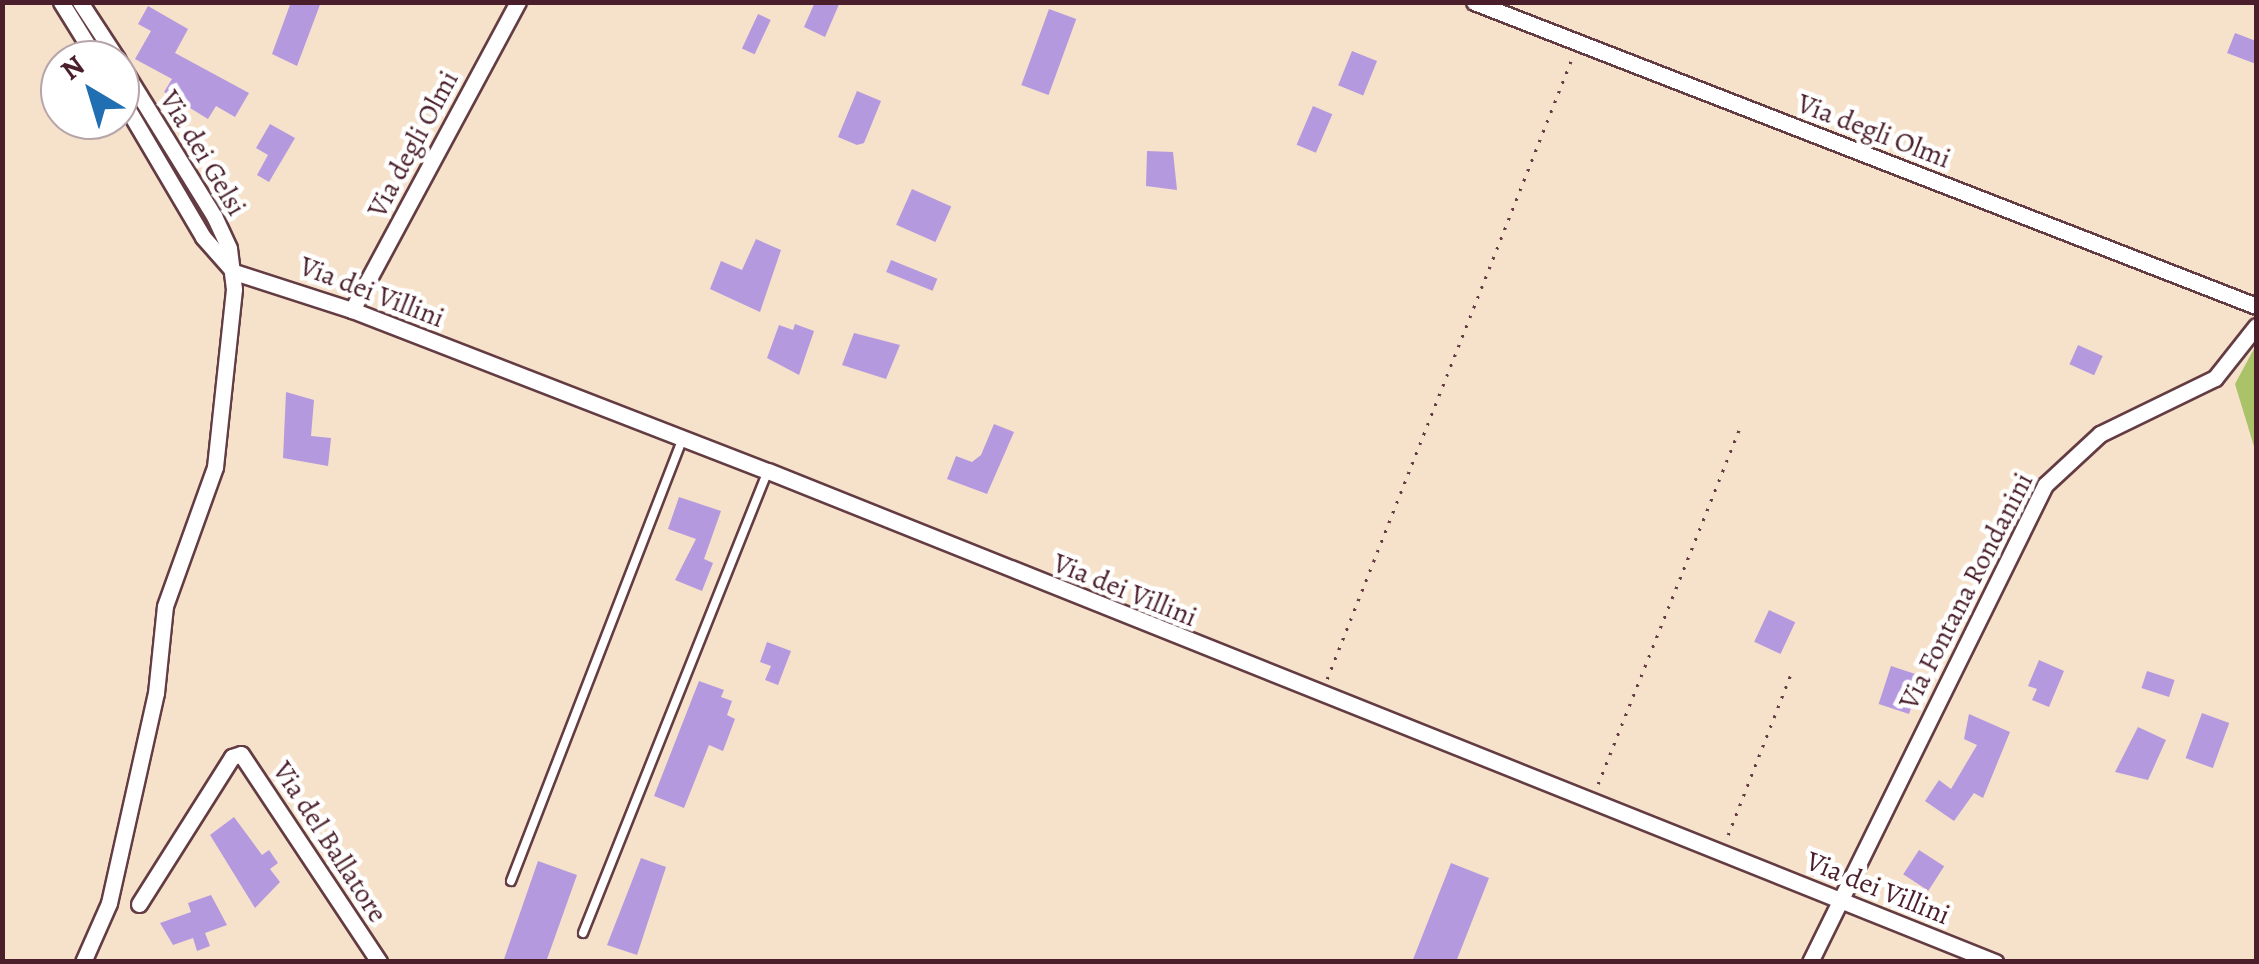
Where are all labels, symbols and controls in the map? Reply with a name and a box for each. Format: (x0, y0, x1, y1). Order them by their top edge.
north arrow (40, 40, 140, 140)
text: N (53, 47, 92, 89)
street label: Via degli Olmi (360, 65, 466, 223)
street label: Via dei Gelsi (153, 84, 253, 222)
street label: Via degli Olmi (1793, 86, 1955, 176)
street label: Via dei Villini (295, 249, 449, 335)
street label: Via Fontana Rondanini (1892, 467, 2040, 715)
street label: Via dei Villini (1048, 546, 1202, 634)
street label: Via del Ballatore (266, 755, 394, 929)
street label: Via dei Villini (1801, 844, 1955, 932)

